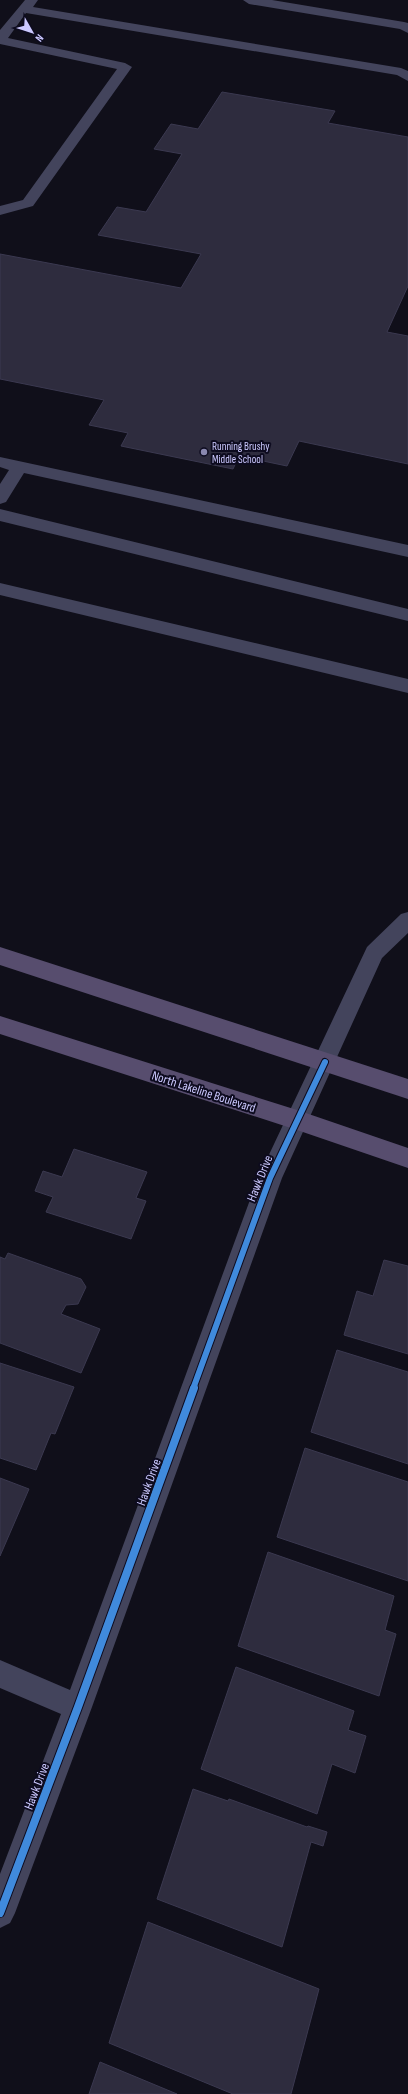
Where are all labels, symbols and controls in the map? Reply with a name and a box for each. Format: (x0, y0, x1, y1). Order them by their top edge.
north arrow (12, 12, 52, 52)
text: N (32, 32, 46, 44)
place label: Running Brushy Middle School (212, 440, 270, 466)
marker: Running Brushy Middle School (199, 447, 209, 457)
street label: North Lakeline Boulevard (150, 1068, 258, 1116)
street label: Hawk Drive (243, 1153, 276, 1204)
street label: Hawk Drive (133, 1457, 165, 1508)
street label: Hawk Drive (21, 1761, 53, 1812)

